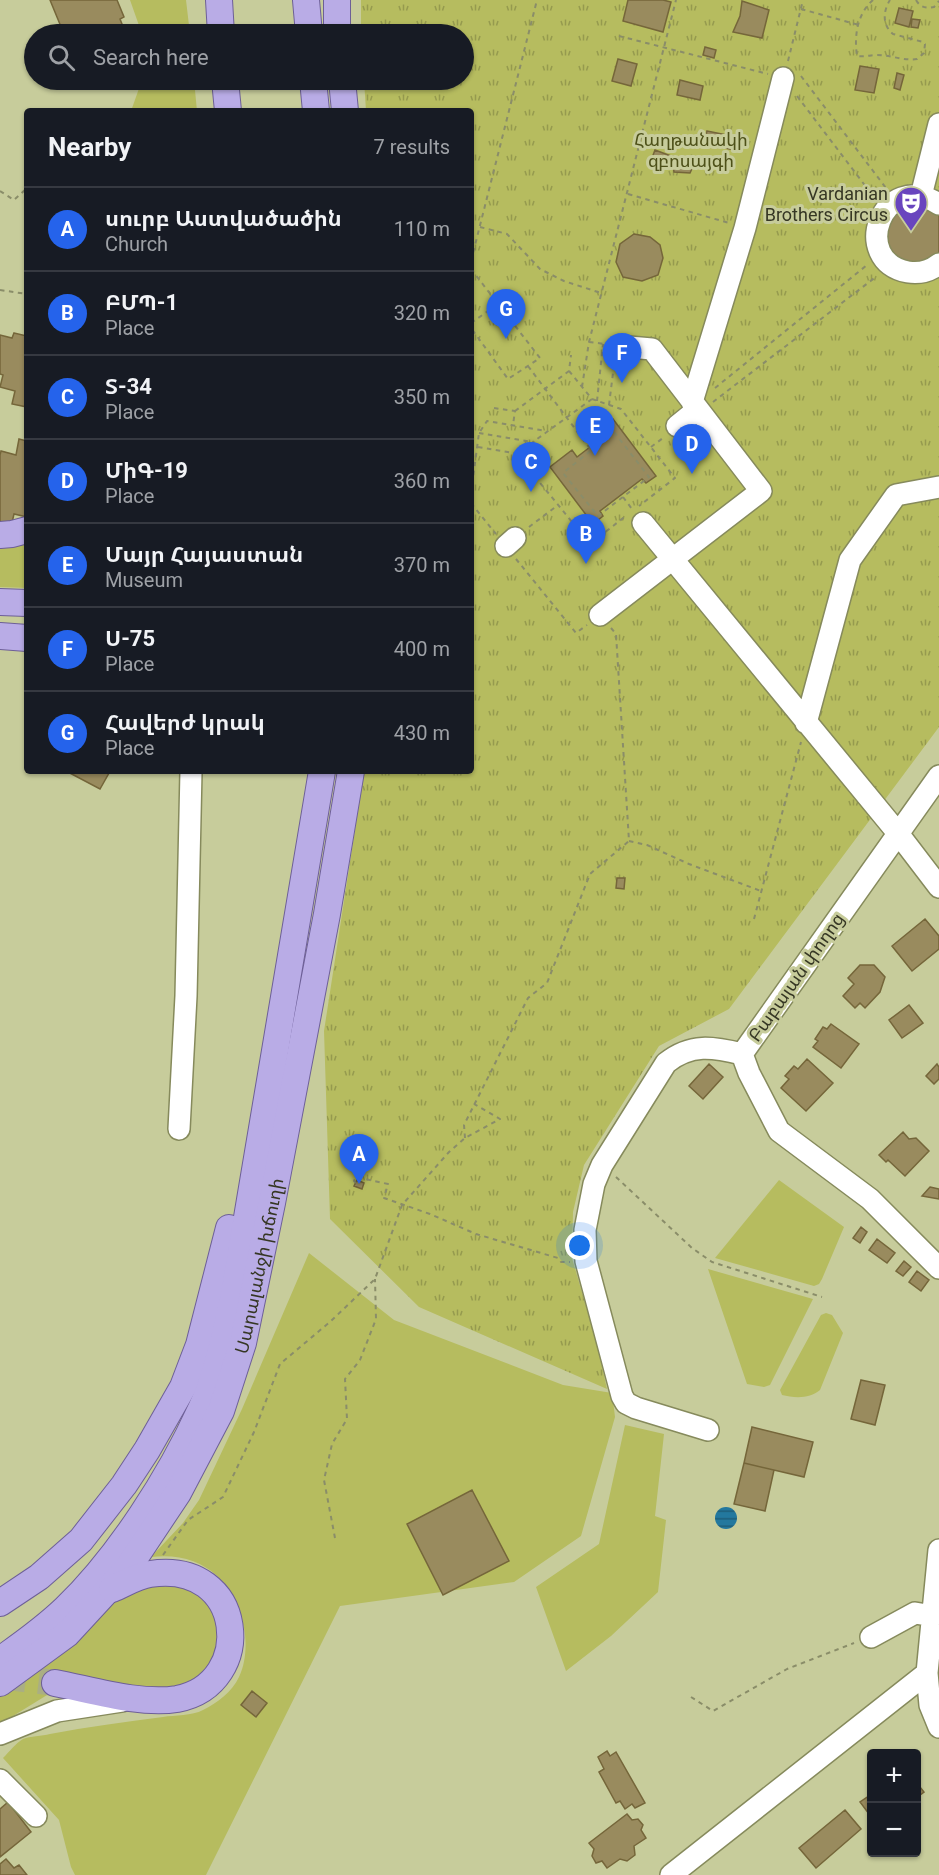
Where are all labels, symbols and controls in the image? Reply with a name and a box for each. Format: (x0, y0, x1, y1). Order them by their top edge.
search box (24, 24, 474, 90)
icon: search (45, 41, 78, 74)
text: Search here (93, 45, 209, 70)
park label: Հաղթանակի զբոսայգի (634, 129, 748, 171)
text: Nearby (48, 132, 131, 162)
text: 7 results (374, 135, 450, 159)
place label: Vardanian Brothers Circus (765, 183, 888, 225)
theatre icon: Vardanian Brothers Circus (893, 185, 929, 232)
text: սուրբ Աստվածածին (105, 206, 342, 231)
text: A (61, 217, 74, 241)
text: 110 m (394, 217, 450, 241)
text: Church (105, 232, 168, 256)
text: ԲՄՊ-1 (105, 290, 178, 315)
pin: G (486, 290, 526, 339)
text: B (61, 301, 74, 325)
text: 320 m (394, 301, 450, 325)
text: Place (105, 316, 154, 340)
pin: F (602, 334, 642, 383)
text: Տ-34 (105, 374, 152, 399)
text: C (61, 385, 74, 409)
text: 350 m (394, 385, 450, 409)
text: Place (105, 400, 154, 424)
pin: E (576, 406, 614, 456)
pin: D (672, 424, 712, 474)
pin: C (512, 442, 550, 492)
text: ՄիԳ-19 (105, 458, 188, 483)
text: D (61, 469, 74, 493)
text: 360 m (394, 469, 450, 493)
text: Place (105, 484, 154, 508)
pin: B (566, 514, 606, 564)
text: Մայր Հայաստան (105, 542, 303, 567)
text: E (62, 553, 73, 577)
text: 370 m (394, 553, 450, 577)
text: Museum (105, 568, 183, 592)
text: Ս-75 (105, 626, 155, 651)
text: F (62, 637, 73, 661)
text: 400 m (394, 637, 450, 661)
text: Place (105, 652, 154, 676)
text: Հավերժ կրակ (105, 710, 265, 735)
text: G (61, 721, 74, 745)
text: 430 m (394, 721, 450, 745)
text: Place (105, 736, 154, 760)
street label: Բաբայան փողոց (744, 909, 848, 1045)
pin: A (340, 1134, 378, 1184)
street label: Սարալանջի խճուղի (230, 1176, 287, 1356)
your location (565, 1231, 594, 1260)
map controls (867, 1749, 921, 1857)
button: + (867, 1749, 921, 1803)
button: − (867, 1803, 921, 1857)

